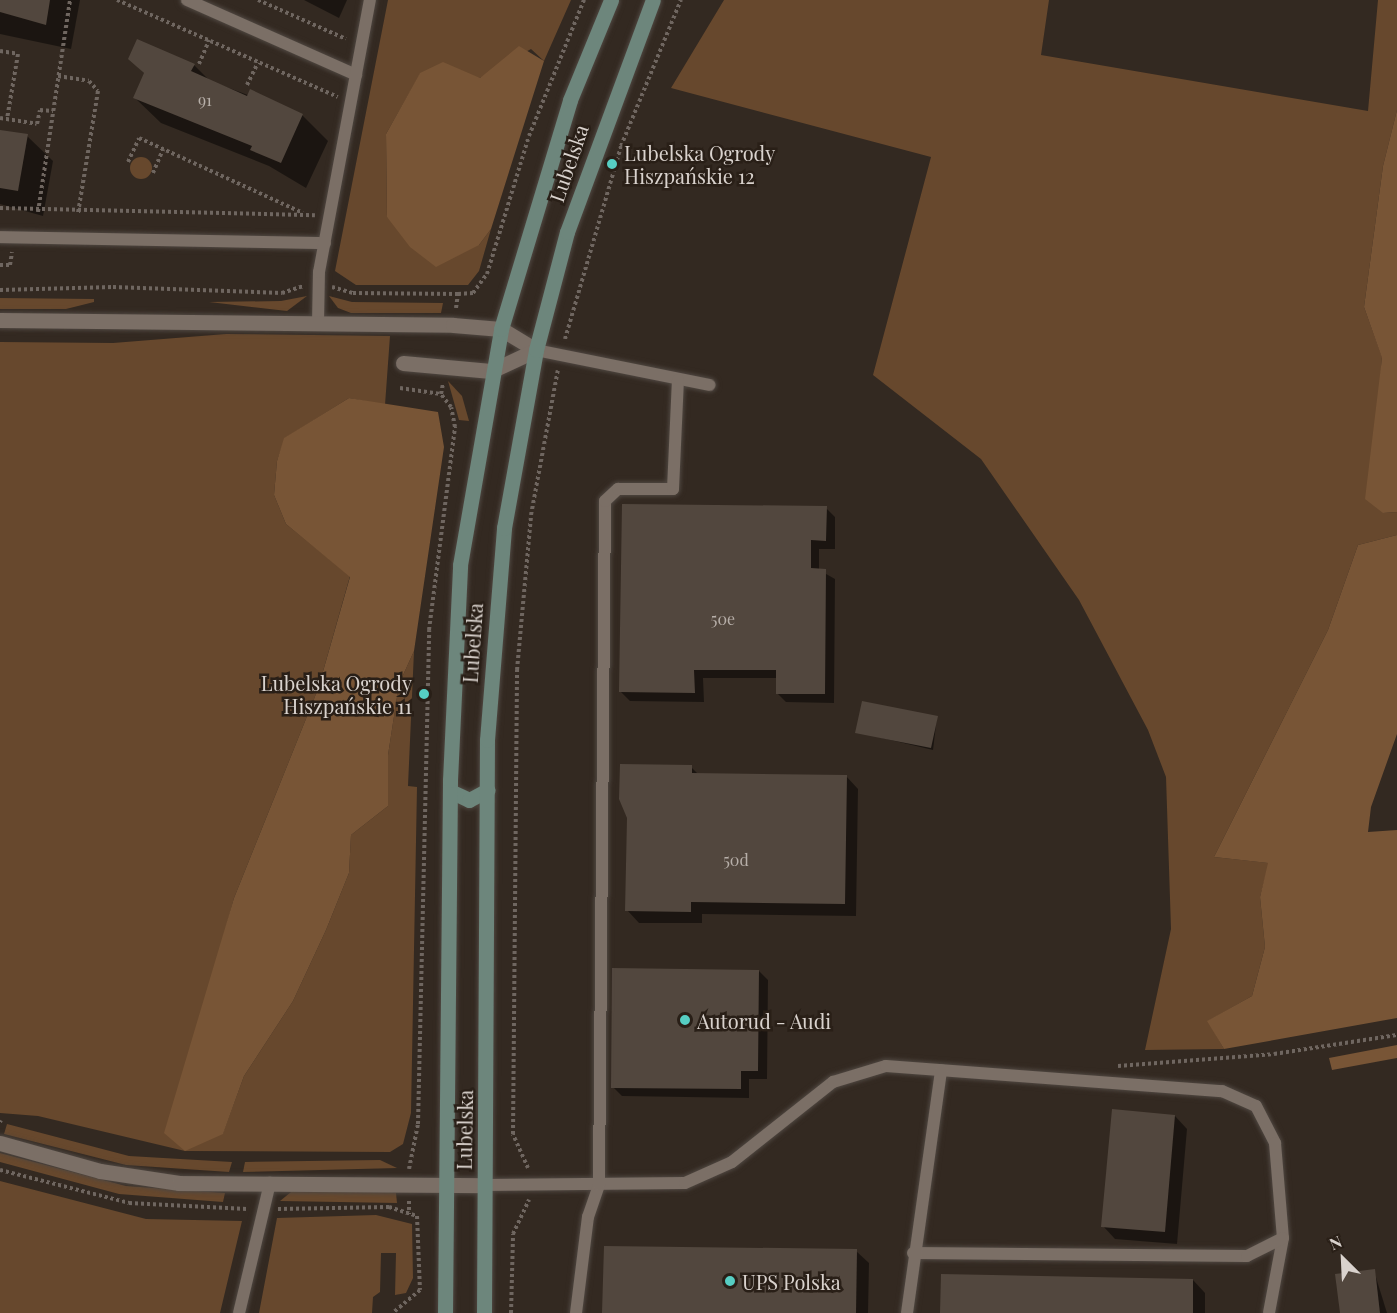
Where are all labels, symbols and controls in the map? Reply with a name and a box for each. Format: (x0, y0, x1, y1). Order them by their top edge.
house number: 91 (198, 90, 212, 110)
street label: Lubelska (544, 121, 592, 205)
place label: Lubelska Ogrody Hiszpańskie 12 (624, 140, 776, 187)
marker: Lubelska Ogrody Hiszpańskie 12 (605, 157, 619, 171)
street label: Lubelska (457, 602, 487, 684)
house number: 50e (711, 609, 735, 629)
place label: Lubelska Ogrody Hiszpańskie 11 (260, 670, 412, 717)
marker: Lubelska Ogrody Hiszpańskie 11 (417, 687, 431, 701)
house number: 50d (723, 850, 749, 870)
place label: Autorud - Audi (697, 1008, 832, 1032)
marker: Autorud - Audi (678, 1013, 692, 1027)
street label: Lubelska (451, 1090, 477, 1170)
north arrow (1313, 1229, 1373, 1289)
text: N (1326, 1230, 1345, 1254)
place label: UPS Polska (742, 1269, 841, 1293)
marker: UPS Polska (723, 1274, 737, 1288)

